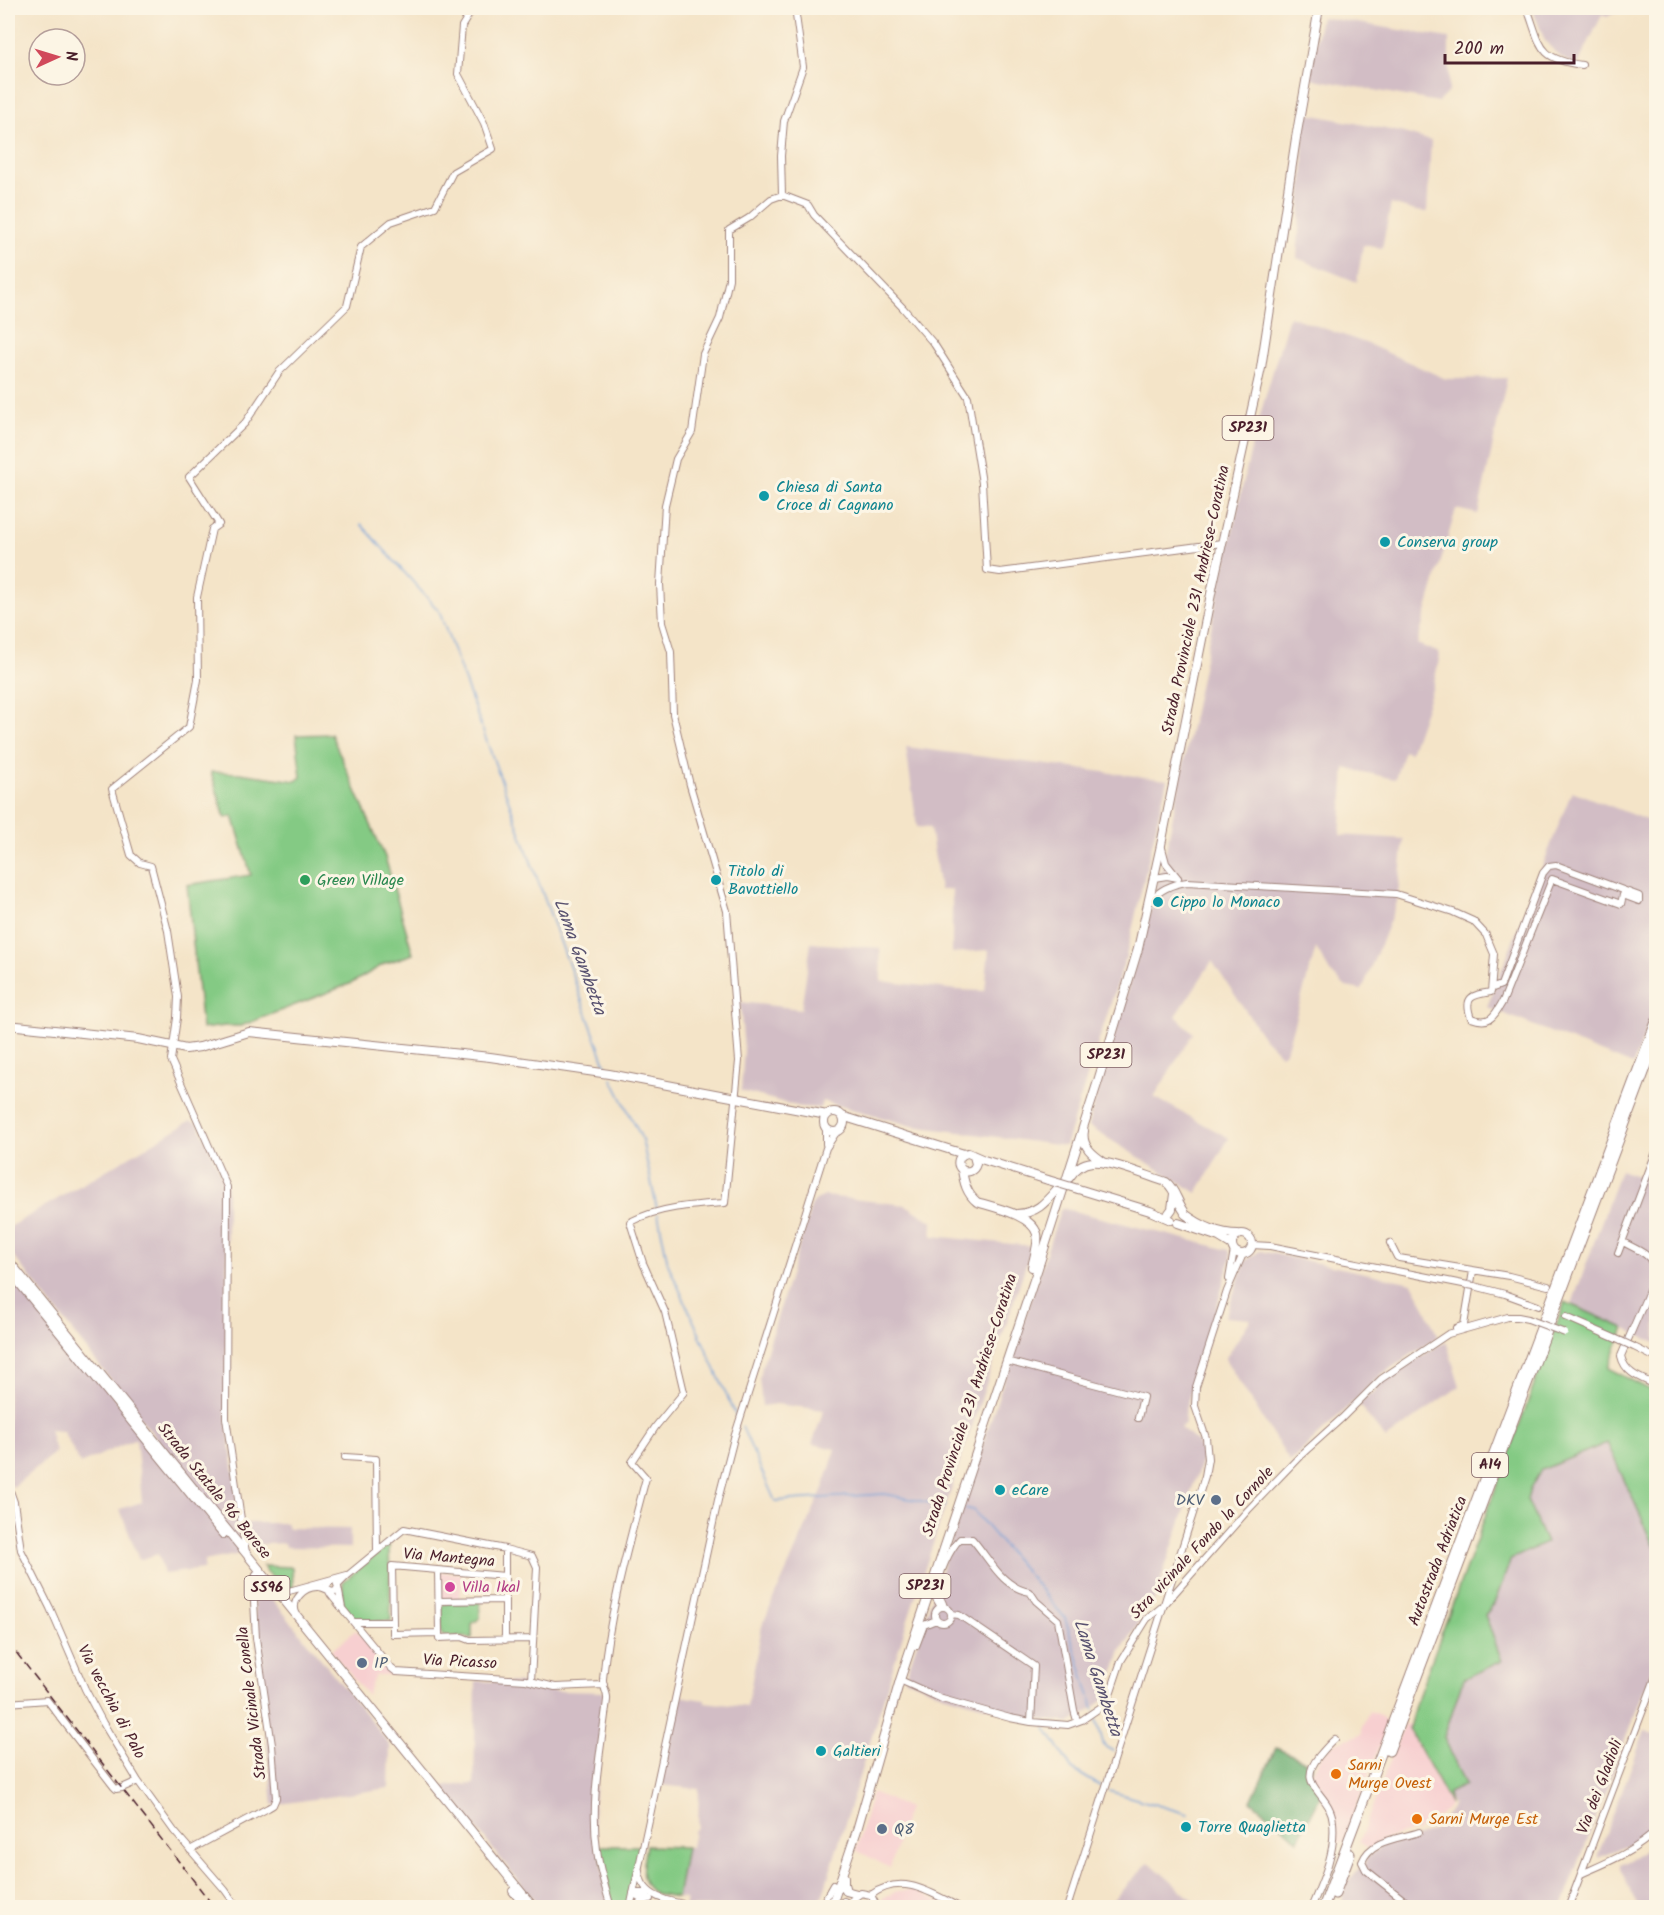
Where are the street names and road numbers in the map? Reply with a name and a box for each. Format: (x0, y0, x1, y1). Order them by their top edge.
road number: SP231 (1222, 416, 1274, 440)
street label: Strada Provinciale 231 Andriese-Coratina (1155, 463, 1237, 737)
road number: SP231 (1080, 1043, 1132, 1067)
street label: Strada Provinciale 231 Andriese-Coratina (916, 1270, 1024, 1540)
street label: Strada Statale 96 Barese (151, 1417, 277, 1565)
road number: A14 (1472, 1453, 1508, 1477)
street label: Stra vicinale Fondo la Cornole (1124, 1461, 1280, 1625)
street label: Autostrada Adriatica (1402, 1492, 1474, 1630)
street label: Via Mantegna (402, 1542, 496, 1574)
road number: SP231 (900, 1574, 950, 1598)
road number: SS96 (244, 1576, 290, 1600)
street label: Strada Vicinale Conella (230, 1625, 274, 1781)
street label: Via vecchia di Palo (70, 1640, 152, 1764)
street label: Via Picasso (422, 1648, 498, 1676)
street label: Via dei Gladioli (1570, 1735, 1630, 1838)

